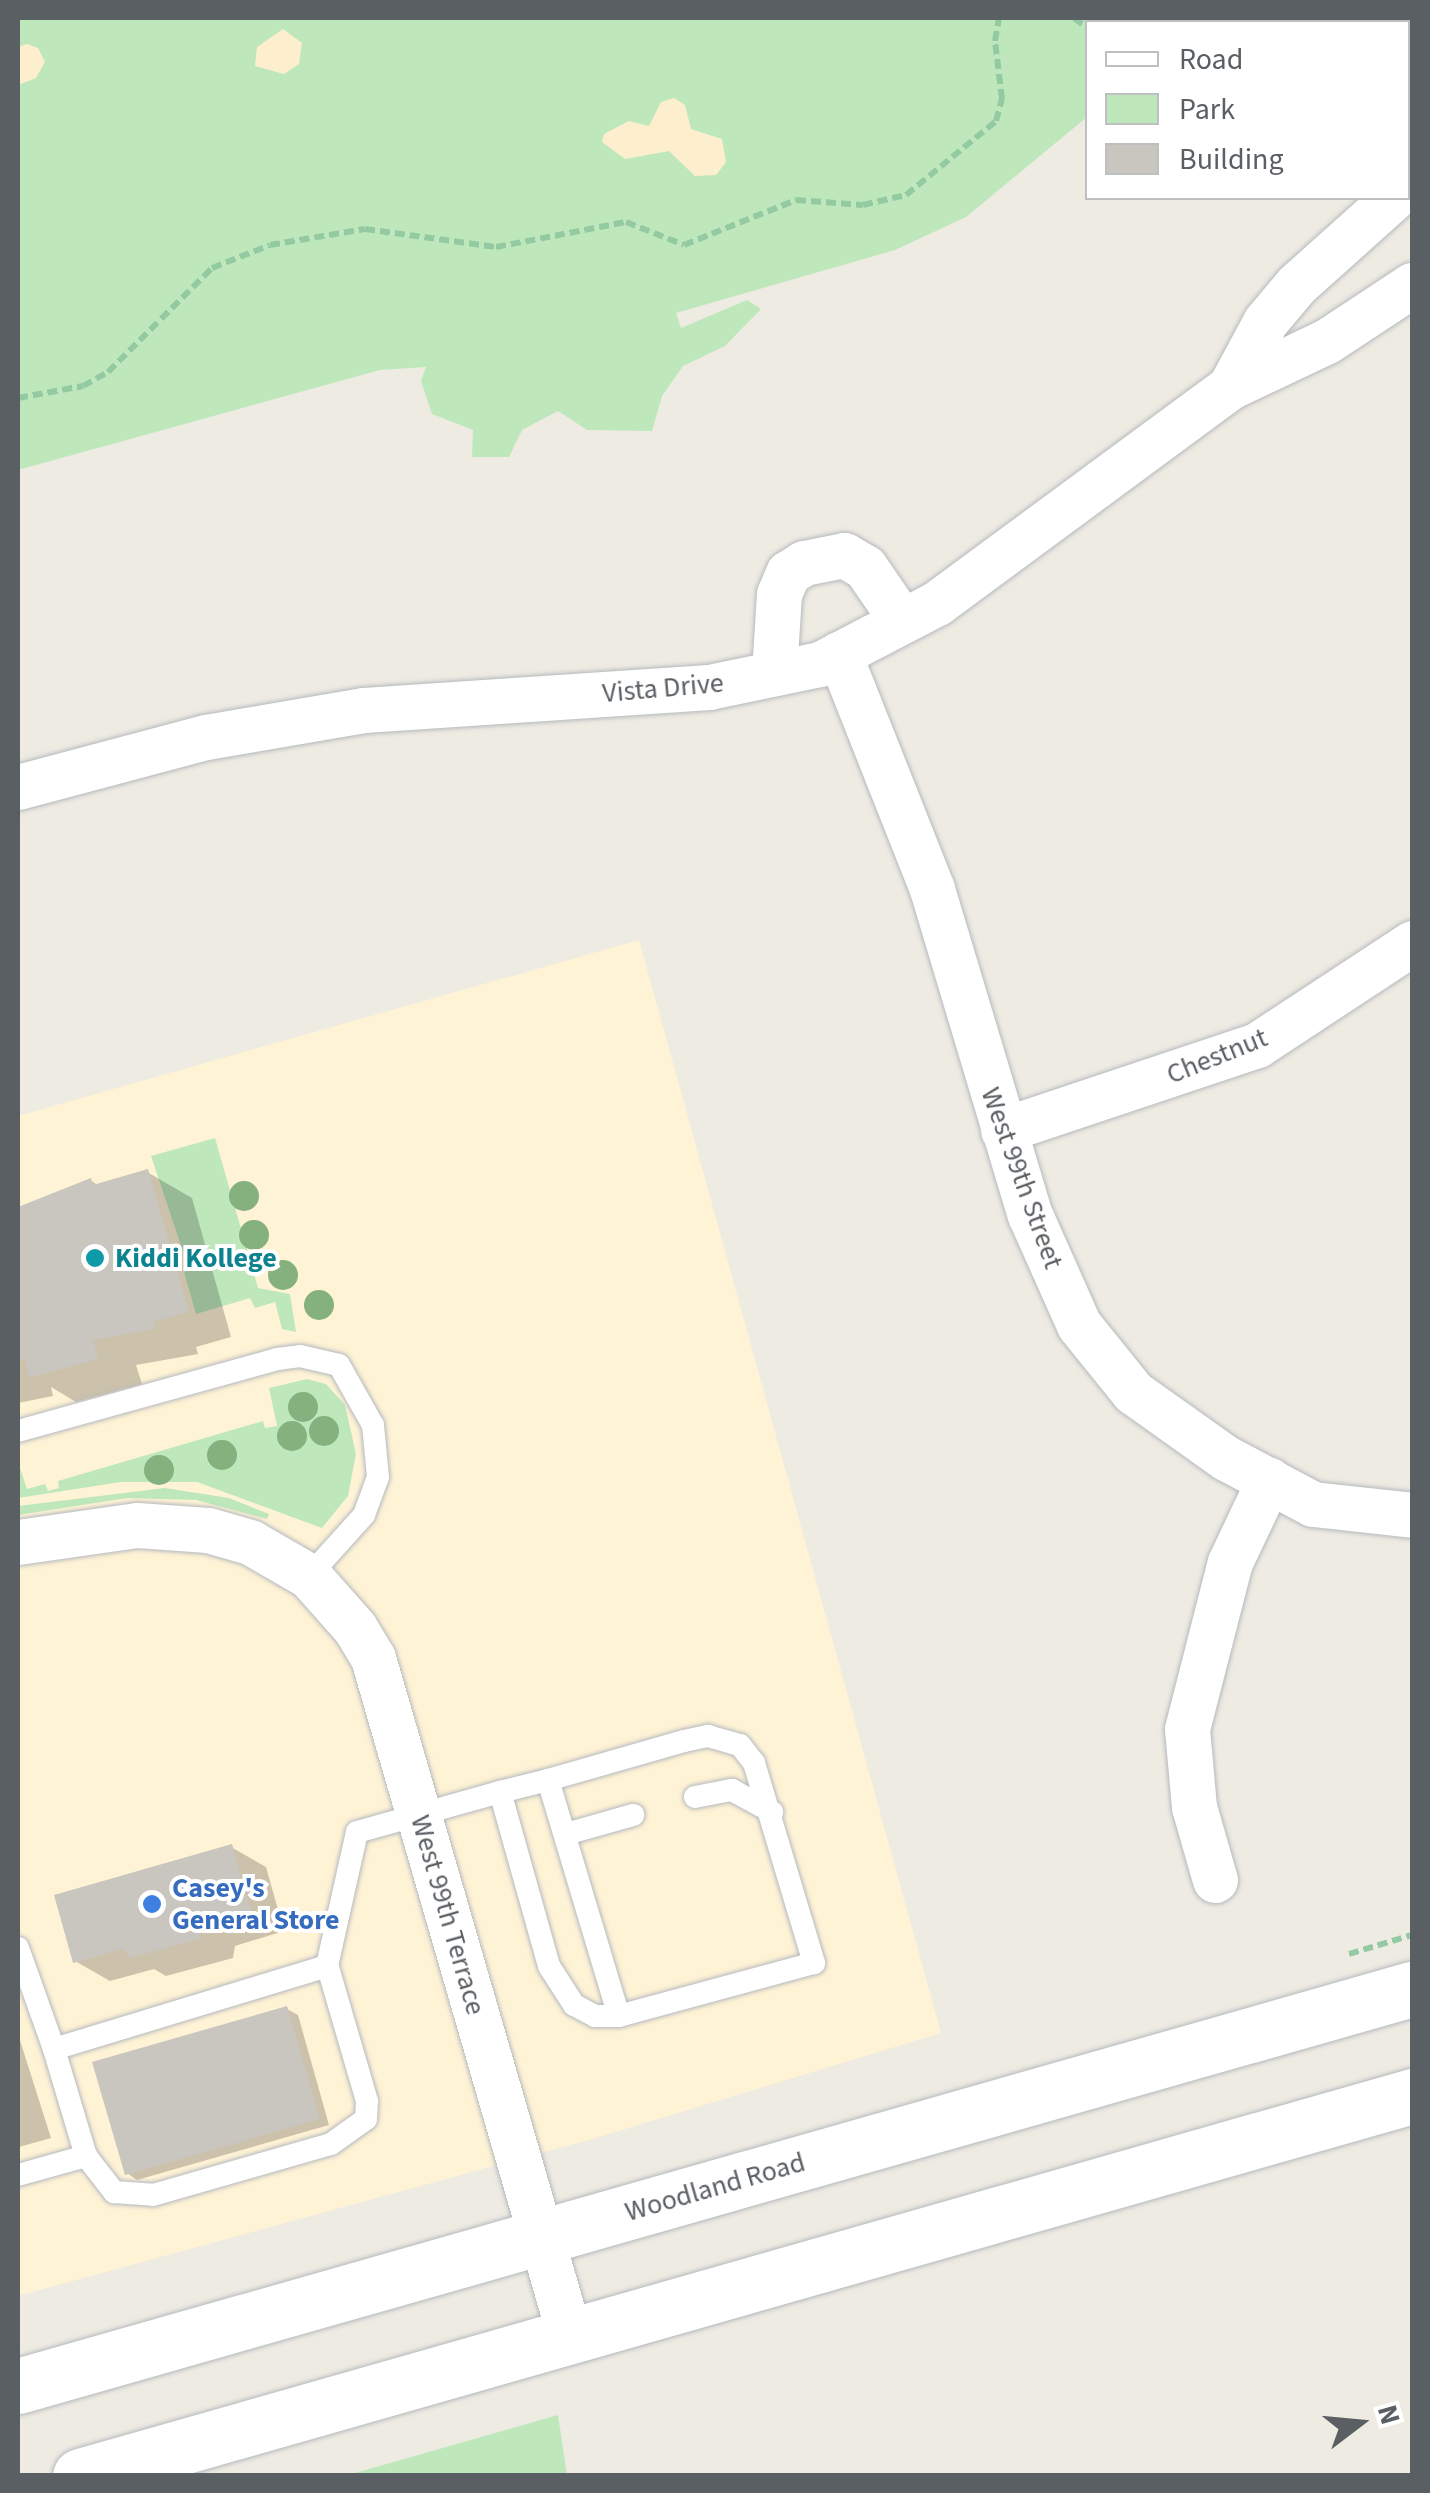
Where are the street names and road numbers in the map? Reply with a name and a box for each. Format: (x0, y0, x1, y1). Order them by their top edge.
street label: Vista Drive (601, 666, 725, 710)
street label: Chestnut (1162, 1021, 1272, 1091)
street label: West 99th Street (974, 1083, 1070, 1273)
street label: West 99th Terrace (403, 1811, 493, 2019)
street label: Woodland Road (621, 2145, 809, 2229)

